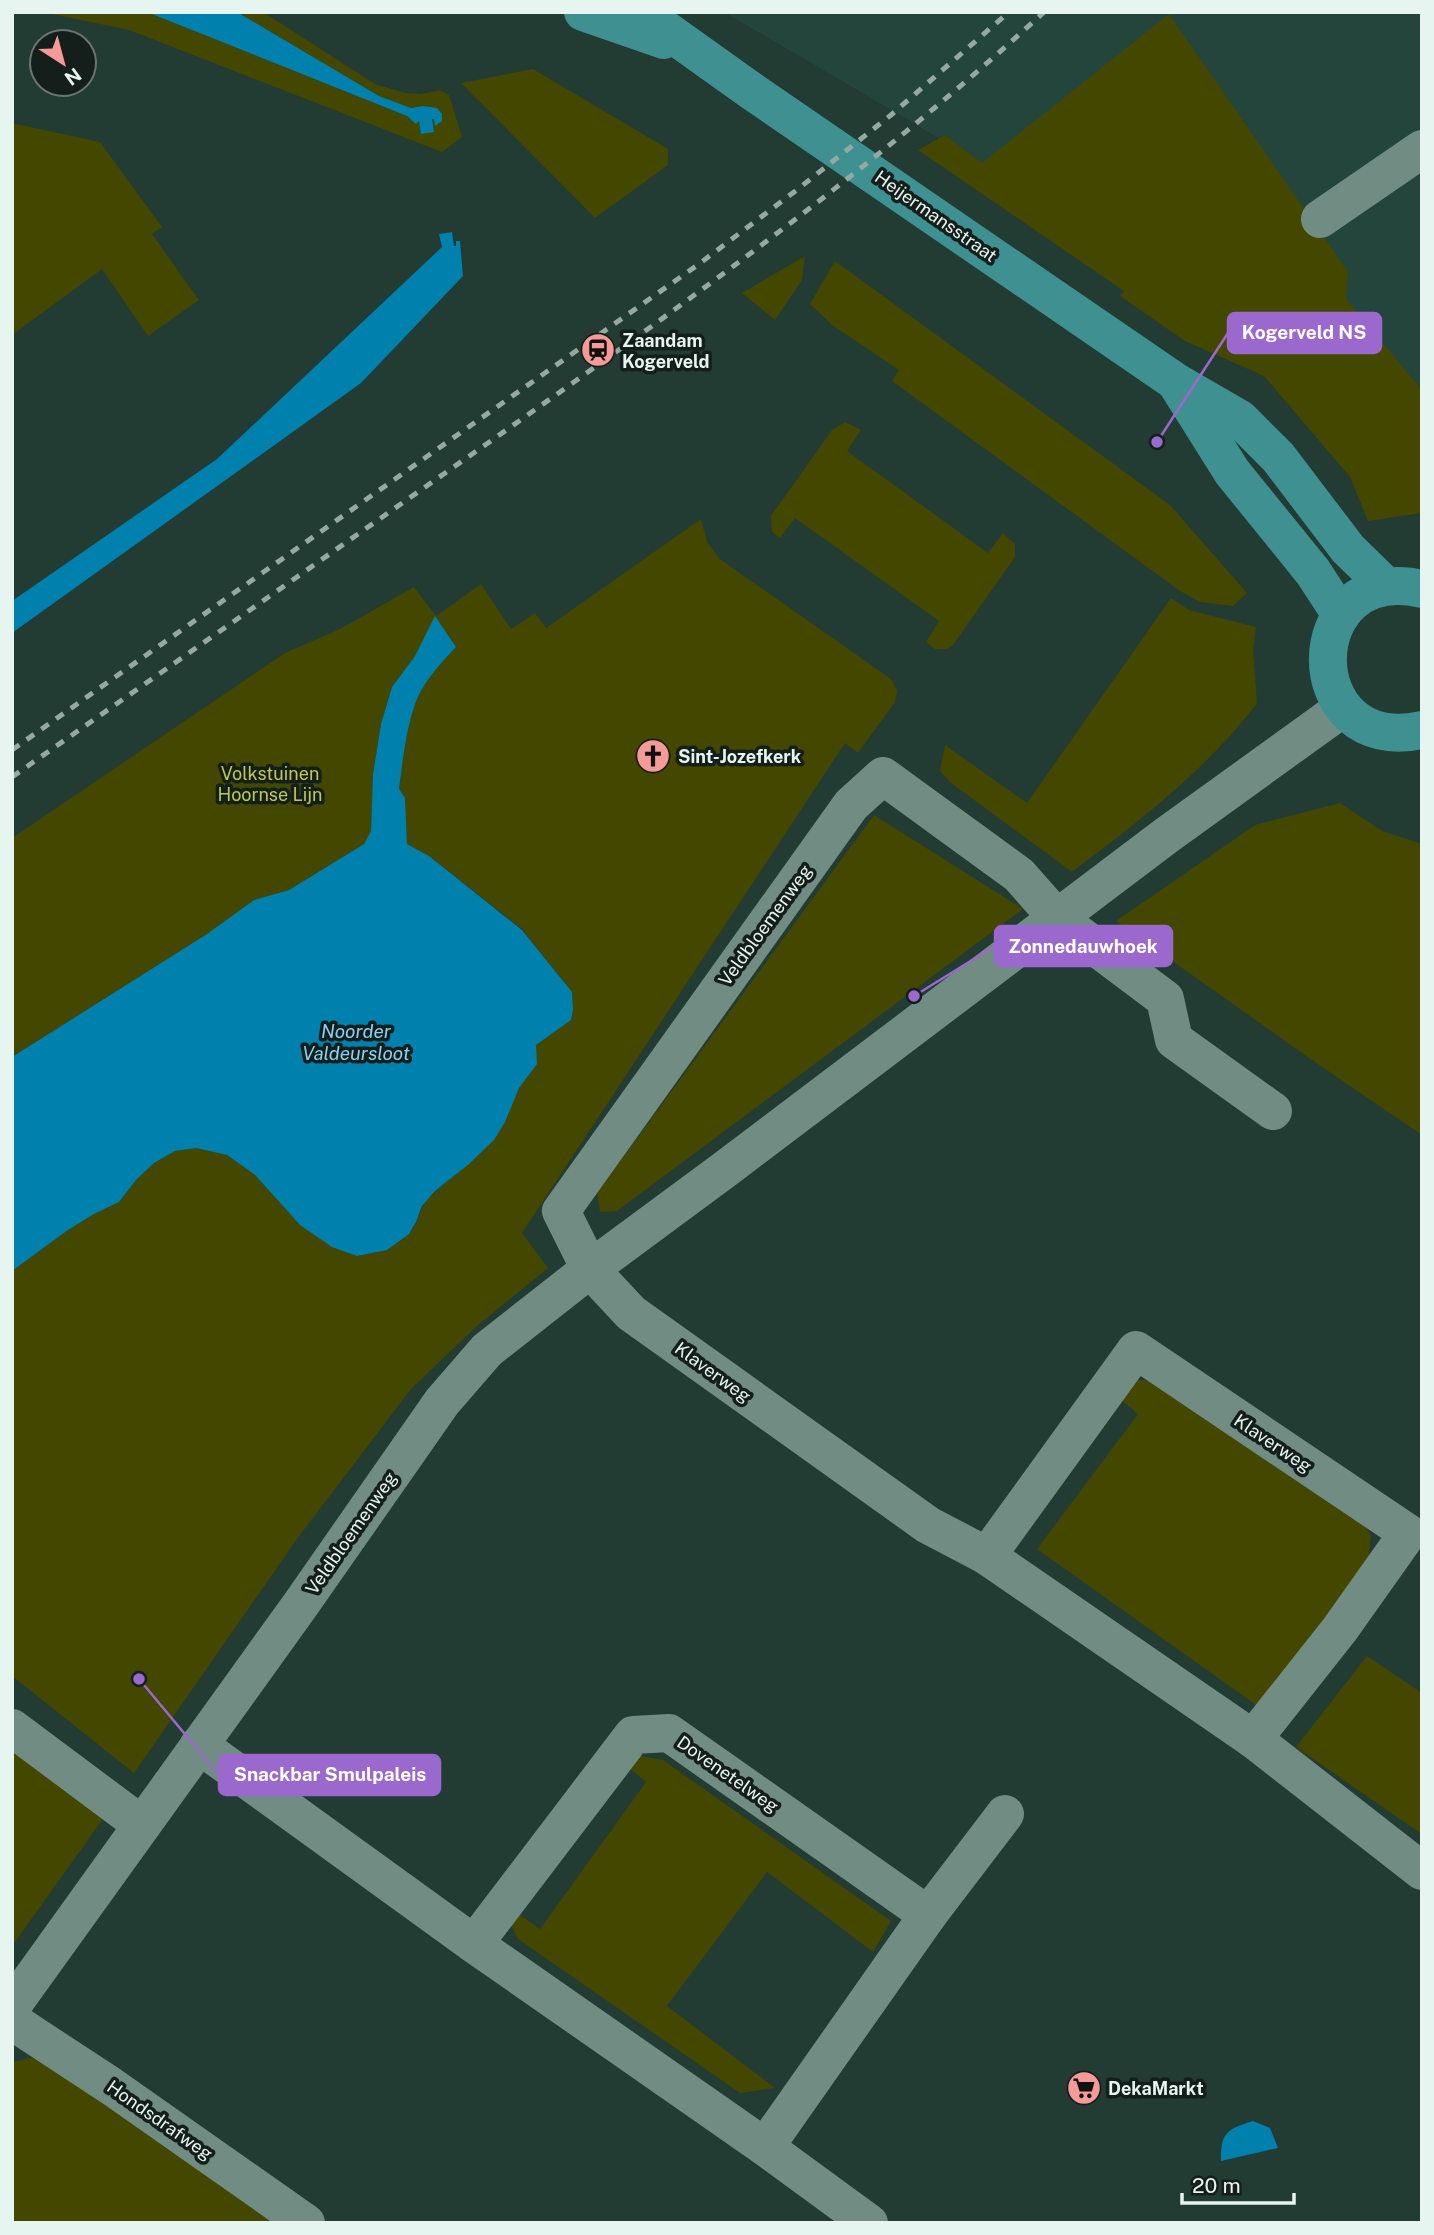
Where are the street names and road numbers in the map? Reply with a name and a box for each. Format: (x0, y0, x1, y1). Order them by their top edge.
street label: Heijermansstraat (871, 166, 1001, 266)
street label: Veldbloemenweg (714, 860, 816, 990)
street label: Klaverweg (671, 1337, 755, 1407)
street label: Klaverweg (1230, 1409, 1316, 1477)
street label: Veldbloemenweg (301, 1468, 401, 1598)
street label: Dovenetelweg (673, 1731, 783, 1817)
street label: Hondsdrafweg (103, 2076, 217, 2164)

